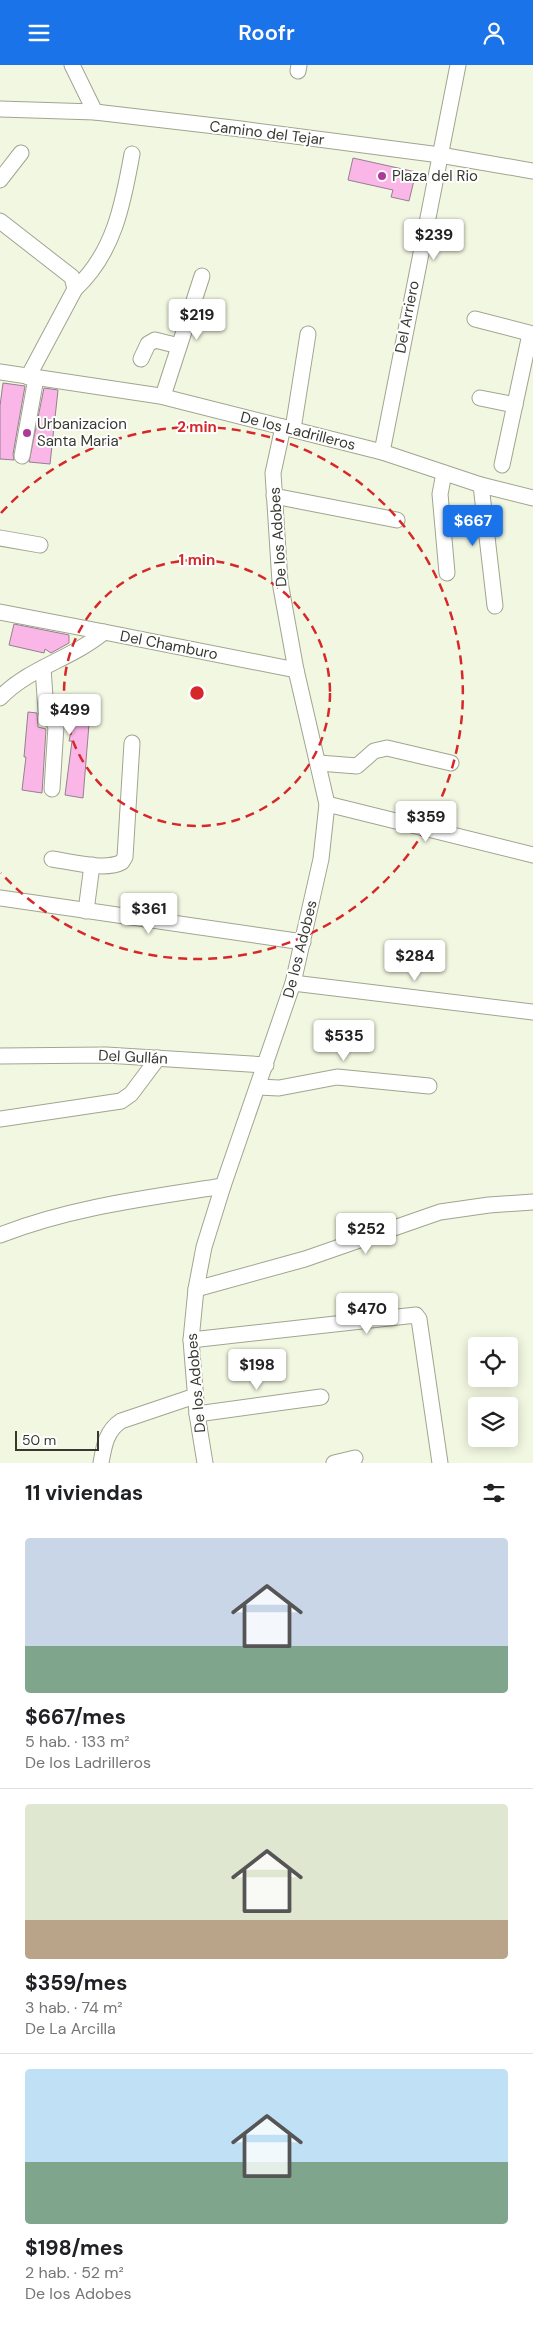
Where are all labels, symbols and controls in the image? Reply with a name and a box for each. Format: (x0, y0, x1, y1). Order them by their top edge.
text: Roofr (238, 18, 295, 47)
icon: menu (25, 19, 53, 47)
icon: person (480, 19, 508, 47)
street label: Camino del Tejar (208, 116, 326, 150)
place label: Plaza del Rio (392, 166, 478, 186)
marker: Plaza del Rio (376, 170, 388, 182)
pin: $239 (404, 219, 464, 261)
text: $239 (415, 224, 453, 245)
street label: Del Arriero (390, 279, 424, 355)
pin: $219 (167, 299, 227, 341)
text: $219 (180, 304, 214, 325)
street label: De los Ladrilleros (238, 407, 358, 455)
place label: Urbanizacion Santa Maria (37, 414, 127, 451)
text: 2 min (177, 417, 217, 437)
marker: Urbanizacion Santa Maria (21, 427, 33, 439)
street label: De los Adobes (265, 486, 291, 588)
pin: $667 (443, 505, 503, 547)
text: $667 (454, 510, 492, 531)
text: 1 min (179, 550, 215, 570)
street label: Del Chamburo (118, 626, 220, 664)
centre of rings (188, 684, 206, 702)
pin: $499 (40, 693, 100, 736)
text: $499 (50, 699, 90, 720)
pin: $359 (396, 801, 456, 843)
text: $359 (406, 806, 446, 827)
pin: $361 (119, 893, 179, 935)
text: $361 (131, 898, 167, 919)
street label: De los Adobes (278, 898, 322, 1000)
pin: $284 (385, 939, 445, 982)
text: $284 (395, 945, 435, 966)
pin: $535 (314, 1019, 374, 1062)
text: $535 (324, 1025, 364, 1046)
street label: Del Gullán (98, 1045, 168, 1069)
pin: $252 (336, 1213, 396, 1255)
text: $252 (347, 1218, 385, 1239)
pin: $470 (337, 1293, 397, 1335)
text: $470 (347, 1298, 387, 1319)
street label: De los Adobes (182, 1332, 210, 1434)
map controls (468, 1337, 518, 1447)
button: locate (468, 1337, 518, 1387)
pin: $198 (227, 1349, 287, 1391)
text: $198 (239, 1354, 275, 1375)
button: layers (468, 1397, 518, 1447)
scale bar (15, 1428, 99, 1451)
text: 50 m (22, 1431, 56, 1449)
text: 11 viviendas (25, 1479, 143, 1507)
icon: filters (480, 1479, 508, 1507)
icon: home (222, 1571, 312, 1661)
text: $667/mes (25, 1703, 126, 1731)
text: 5 hab. · 133 m² (25, 1731, 129, 1752)
text: De los Ladrilleros (25, 1752, 151, 1773)
icon: home (222, 1836, 312, 1926)
text: $359/mes (25, 1969, 127, 1997)
text: 3 hab. · 74 m² (25, 1997, 123, 2018)
text: De La Arcilla (25, 2018, 116, 2039)
icon: home (222, 2101, 312, 2191)
text: $198/mes (25, 2234, 124, 2262)
text: 2 hab. · 52 m² (25, 2262, 124, 2283)
text: De los Adobes (25, 2283, 132, 2304)

